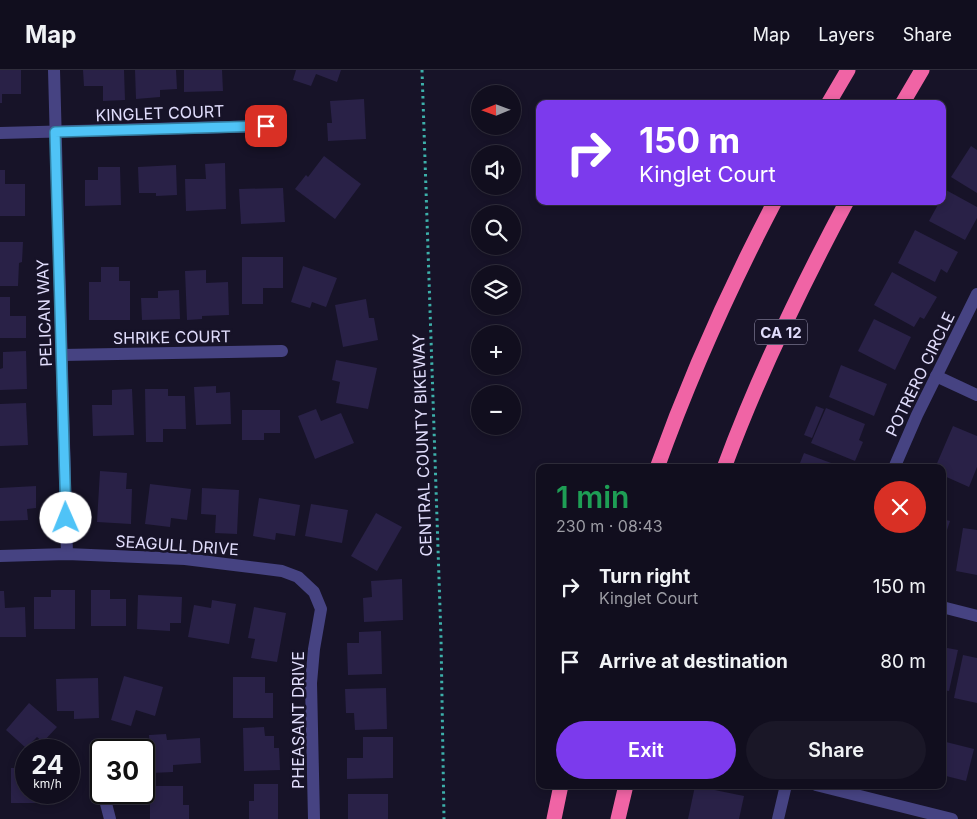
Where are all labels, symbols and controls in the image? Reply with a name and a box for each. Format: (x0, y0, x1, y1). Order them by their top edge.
text: Map (25, 20, 76, 49)
text: Map (753, 24, 790, 45)
text: Layers (818, 24, 875, 45)
text: Share (903, 24, 952, 45)
north arrow (471, 85, 521, 135)
map controls (471, 85, 521, 435)
street label: KINGLET COURT (95, 101, 225, 125)
pin (245, 105, 287, 147)
icon: arrive (252, 112, 280, 140)
text: 150 m (639, 119, 740, 161)
icon: right (556, 120, 621, 185)
button: sound (471, 145, 521, 195)
text: Kinglet Court (639, 161, 776, 187)
button: search (471, 205, 521, 255)
street label: PELICAN WAY (32, 259, 56, 367)
button: layers (471, 265, 521, 315)
street label: POTRERO CIRCLE (881, 309, 959, 439)
road number: CA 12 (755, 320, 807, 344)
button: + (471, 325, 521, 375)
street label: SHRIKE COURT (113, 326, 231, 348)
street label: CENTRAL COUNTY BIKEWAY (408, 333, 436, 557)
button: − (471, 385, 521, 435)
text: 1 min (556, 479, 629, 515)
button: close (874, 481, 926, 533)
position arrow (39, 491, 91, 543)
text: 230 m · 08:43 (556, 516, 663, 536)
street label: SEAGULL DRIVE (115, 531, 239, 559)
text: Turn right (599, 565, 690, 588)
icon: right (556, 573, 584, 601)
text: 150 m (873, 575, 926, 598)
text: Kinglet Court (599, 588, 698, 608)
icon: arrive (556, 648, 584, 676)
text: Arrive at destination (599, 650, 788, 673)
text: 80 m (880, 650, 926, 673)
street label: PHEASANT DRIVE (288, 651, 308, 789)
button: Exit (556, 721, 736, 779)
button: Share (746, 721, 926, 779)
speed limit sign: 30 (90, 739, 155, 804)
text: 24 (31, 750, 64, 780)
text: km/h (33, 776, 62, 791)

